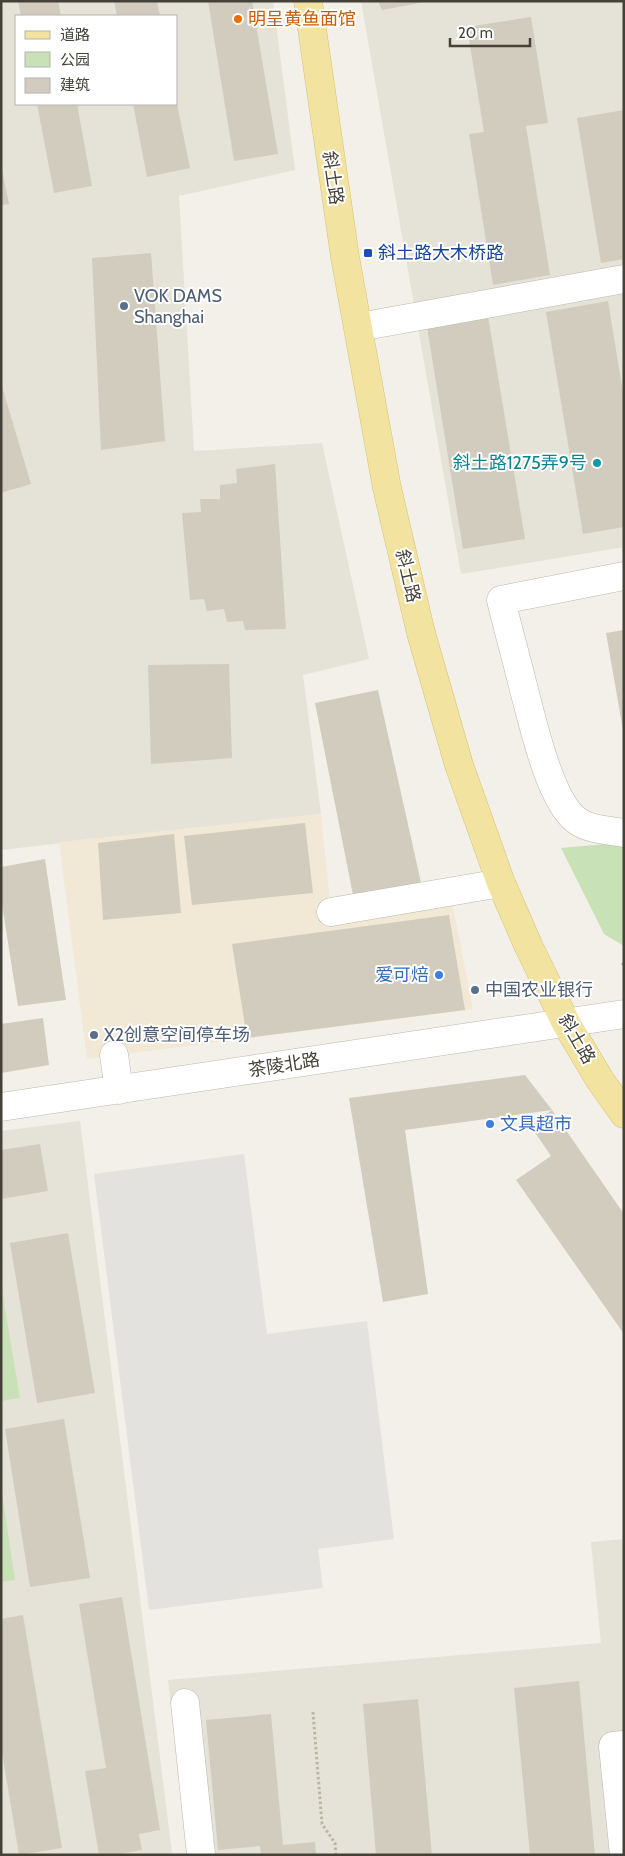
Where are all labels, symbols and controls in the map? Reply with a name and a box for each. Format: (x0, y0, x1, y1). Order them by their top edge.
place label: 明呈黄鱼面馆 (248, 8, 356, 30)
marker: 明呈黄鱼面馆 (232, 13, 244, 25)
legend (15, 15, 178, 105)
scale bar (450, 15, 530, 47)
text: 20 m (458, 24, 493, 42)
text: 道路 (60, 26, 90, 44)
text: 公园 (60, 51, 90, 69)
text: 建筑 (60, 76, 90, 94)
street label: 斜土路 (318, 150, 348, 206)
place label: 斜土路大木桥路 (378, 242, 504, 264)
marker: 斜土路大木桥路 (362, 247, 374, 259)
place label: VOK DAMS Shanghai (134, 285, 222, 328)
marker: VOK DAMS Shanghai (118, 300, 130, 312)
place label: 斜土路1275弄9号 (453, 452, 587, 474)
marker: 斜土路1275弄9号 (591, 457, 603, 469)
street label: 斜土路 (391, 547, 425, 605)
place label: 爱可焙 (375, 964, 429, 986)
marker: 爱可焙 (433, 969, 445, 981)
place label: 中国农业银行 (485, 979, 593, 1001)
marker: 中国农业银行 (469, 984, 481, 996)
street label: 斜土路 (554, 1010, 600, 1068)
place label: X2创意空间停车场 (104, 1024, 250, 1046)
marker: X2创意空间停车场 (88, 1029, 100, 1041)
street label: 茶陵北路 (247, 1049, 321, 1081)
place label: 文具超市 (500, 1113, 572, 1135)
marker: 文具超市 (484, 1118, 496, 1130)

